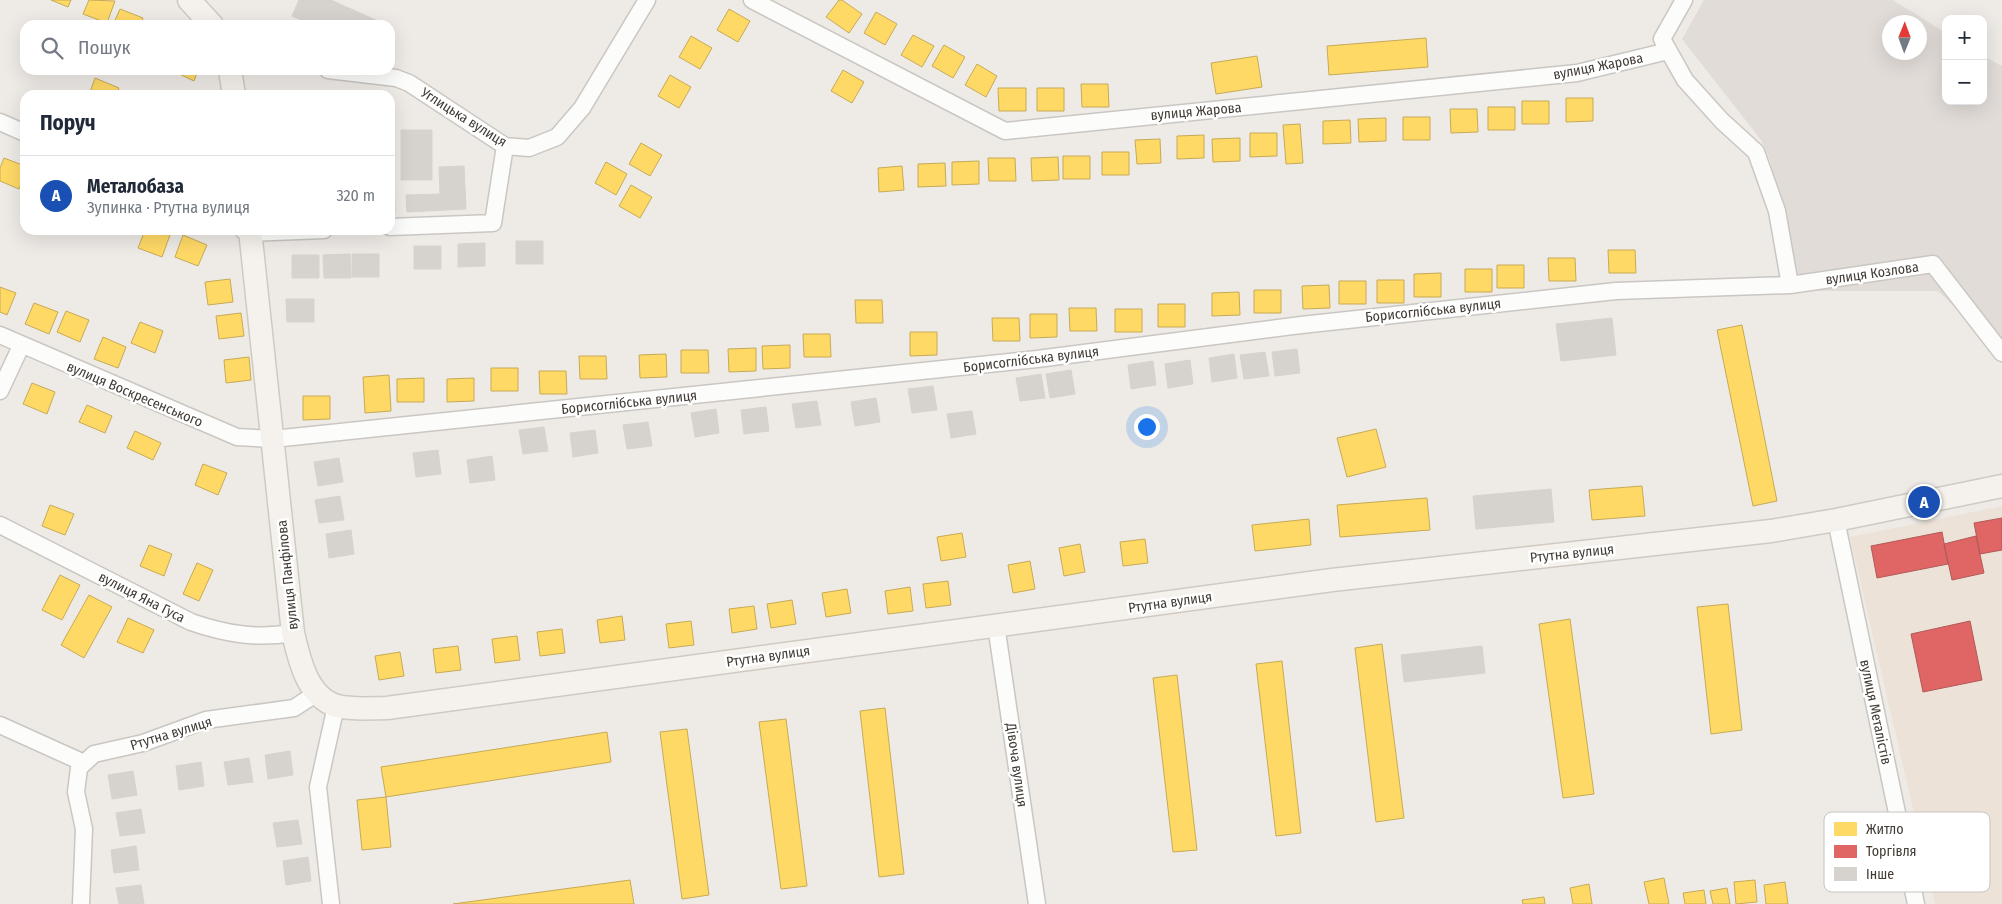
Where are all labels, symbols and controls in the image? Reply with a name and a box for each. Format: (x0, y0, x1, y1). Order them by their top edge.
north arrow (1882, 15, 1927, 60)
map controls (1942, 15, 1987, 105)
button: + (1942, 15, 1987, 60)
search box (20, 20, 395, 75)
icon: search (38, 34, 66, 62)
text: Пошук (78, 36, 130, 59)
street label: вулиця Жарова (1552, 49, 1645, 84)
button: − (1942, 60, 1987, 105)
street label: Углицька вулиця (417, 84, 510, 151)
street label: вулиця Жарова (1150, 99, 1242, 124)
text: Поруч (40, 110, 96, 136)
text: Металобаза (87, 175, 184, 198)
text: A (52, 186, 60, 205)
text: 320 m (336, 186, 375, 205)
text: Зупинка · Ртутна вулиця (87, 198, 250, 217)
street label: вулиця Козлова (1824, 259, 1920, 288)
street label: Борисоглібська вулиця (1364, 295, 1502, 326)
street label: Борисоглібська вулиця (962, 343, 1100, 376)
street label: вулиця Воскресенського (64, 358, 205, 431)
street label: Борисоглібська вулиця (560, 387, 698, 418)
your location (1134, 414, 1160, 440)
pin: A (1908, 483, 1940, 521)
street label: вулиця Панфілова (273, 519, 302, 631)
street label: Ртутна вулиця (1529, 541, 1615, 566)
street label: вулиця Яна Гуса (96, 568, 188, 627)
street label: Ртутна вулиця (1127, 588, 1213, 617)
street label: Ртутна вулиця (725, 642, 811, 671)
street label: вулиця Металістів (1856, 658, 1895, 766)
street label: Ртутна вулиця (128, 713, 214, 754)
street label: Дівоча вулиця (1002, 721, 1031, 808)
legend (1824, 812, 1990, 892)
text: Житло (1866, 821, 1904, 838)
text: Торгівля (1866, 843, 1917, 860)
text: Інше (1866, 866, 1894, 883)

